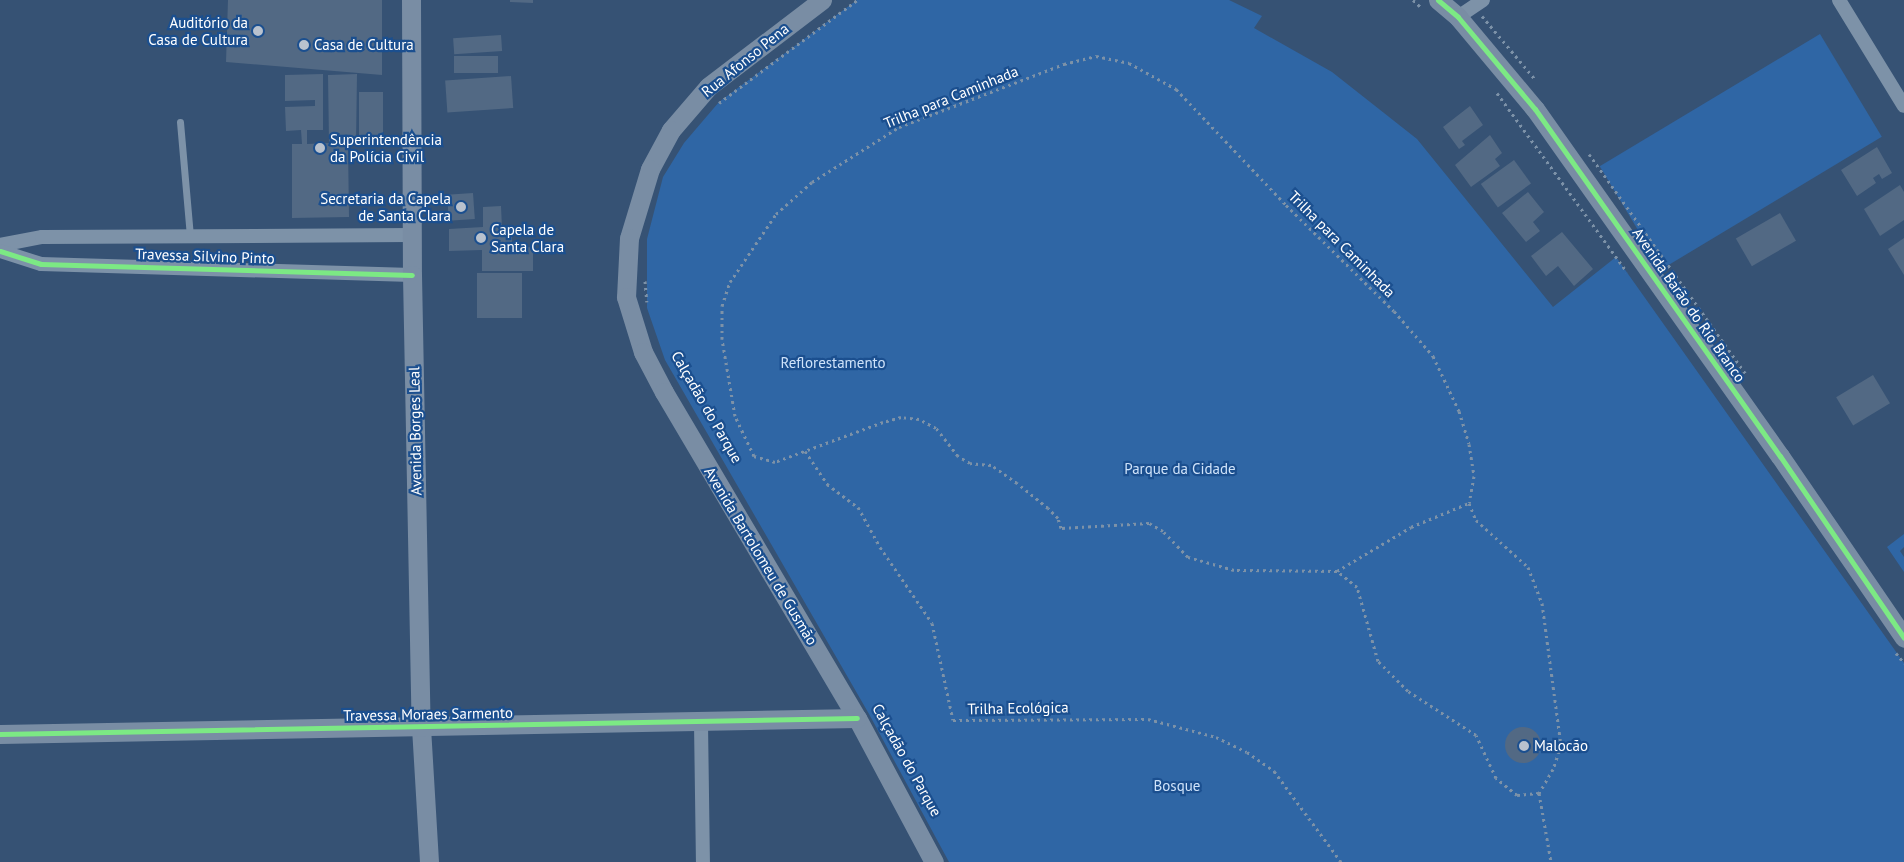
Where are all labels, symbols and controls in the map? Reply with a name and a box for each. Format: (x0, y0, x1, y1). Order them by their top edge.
place label: Auditório da Casa de Cultura (148, 13, 248, 48)
street label: Rua Afonso Pena (698, 19, 792, 101)
marker: Auditório da Casa de Cultura (252, 25, 264, 37)
place label: Casa de Cultura (314, 36, 414, 54)
marker: Casa de Cultura (298, 39, 310, 51)
street label: Trilha para Caminhada (881, 62, 1021, 132)
place label: Superintendência da Polícia Civil (330, 130, 442, 165)
marker: Superintendência da Polícia Civil (314, 142, 326, 154)
street label: Trilha para Caminhada (1285, 187, 1399, 301)
place label: Secretaria da Capela de Santa Clara (320, 189, 451, 224)
marker: Secretaria da Capela de Santa Clara (455, 201, 467, 213)
place label: Capela de Santa Clara (491, 220, 564, 255)
street label: Avenida Barão do Rio Branco (1629, 224, 1749, 386)
marker: Capela de Santa Clara (475, 232, 487, 244)
street label: Travessa Silvino Pinto (135, 245, 275, 267)
street label: Calçadão do Parque (668, 348, 746, 466)
park label: Reflorestamento (780, 354, 886, 372)
street label: Avenida Borges Leal (405, 366, 425, 496)
park label: Parque da Cidade (1124, 460, 1236, 478)
street label: Avenida Bartolomeu de Gusmão (701, 464, 821, 648)
street label: Trilha Ecológica (967, 698, 1069, 718)
street label: Calçadão do Parque (869, 700, 945, 820)
street label: Travessa Moraes Sarmento (343, 704, 513, 724)
place label: Malocão (1534, 737, 1588, 755)
marker: Malocão (1518, 740, 1530, 752)
park label: Bosque (1154, 777, 1200, 795)

